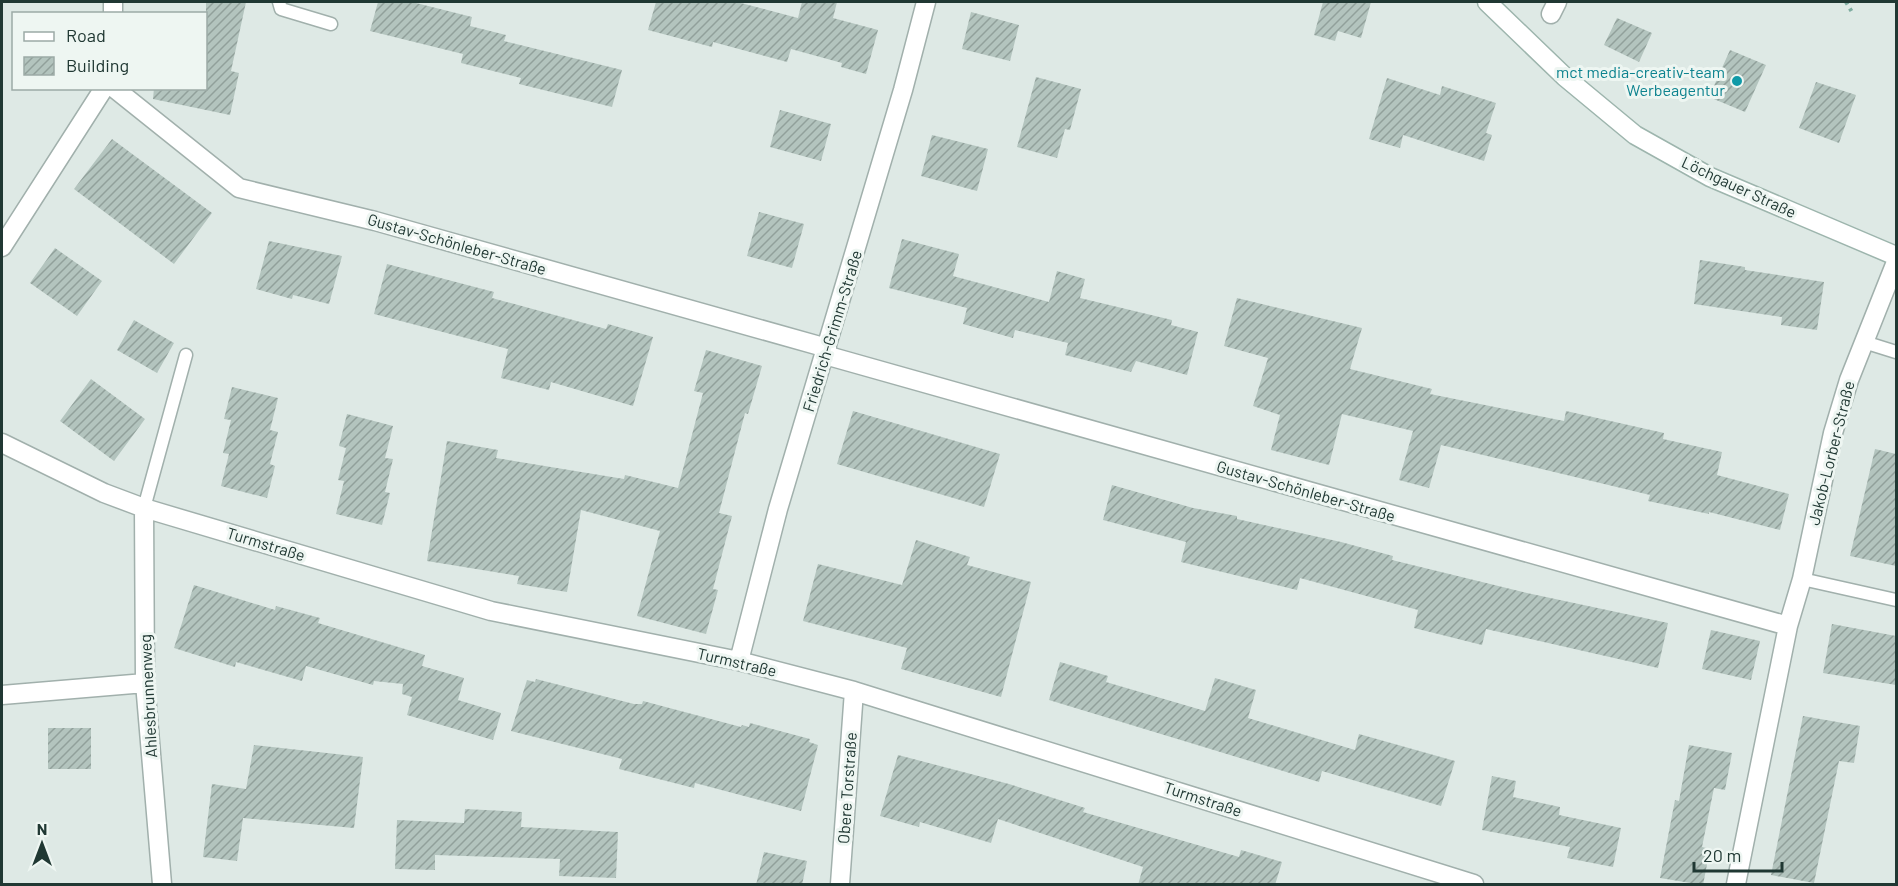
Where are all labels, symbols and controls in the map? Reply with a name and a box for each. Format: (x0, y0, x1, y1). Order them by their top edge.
legend (12, 12, 207, 90)
text: Road (66, 24, 106, 46)
text: Building (66, 54, 129, 76)
place label: mct media-creativ-team Werbeagentur (1556, 62, 1725, 99)
marker: mct media-creativ-team Werbeagentur (1730, 74, 1744, 88)
street label: Löchgauer Straße (1679, 152, 1799, 221)
street label: Gustav-Schönleber-Straße (366, 209, 549, 278)
street label: Friedrich-Grimm-Straße (798, 248, 865, 414)
street label: Jakob-Lorber-Straße (1803, 379, 1858, 527)
street label: Gustav-Schönleber-Straße (1215, 456, 1398, 525)
street label: Turmstraße (225, 523, 308, 564)
street label: Ahlesbrunnenweg (135, 634, 160, 758)
street label: Turmstraße (696, 643, 779, 680)
street label: Obere Torstraße (833, 731, 860, 844)
street label: Turmstraße (1162, 777, 1245, 820)
north arrow (12, 814, 72, 874)
text: N (37, 819, 47, 838)
scale bar (1694, 835, 1782, 873)
text: 20 m (1703, 844, 1741, 866)

